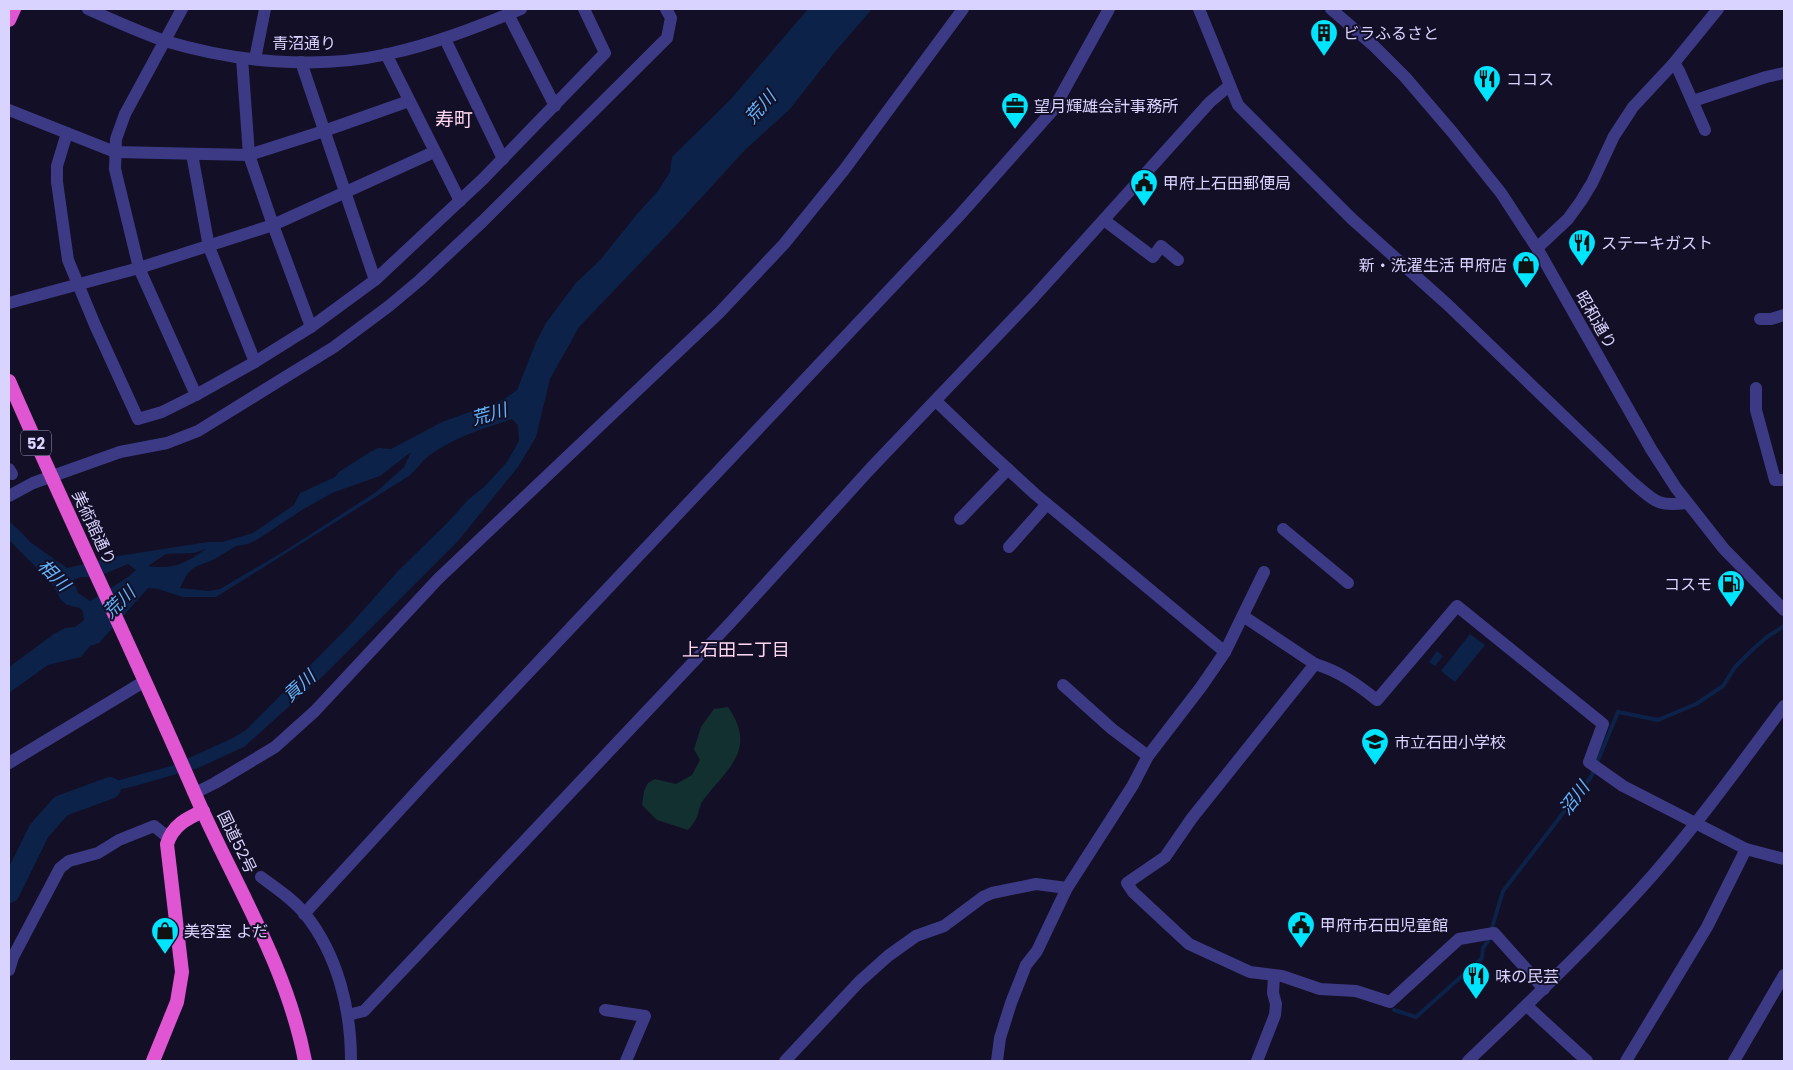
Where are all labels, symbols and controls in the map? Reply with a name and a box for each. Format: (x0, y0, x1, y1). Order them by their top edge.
building icon: ビラふるさと (1309, 18, 1339, 57)
place label: ビラふるさと (1343, 22, 1439, 45)
street label: 青沼通り (272, 32, 336, 55)
restaurant icon: ココス (1472, 64, 1502, 103)
place label: ココス (1506, 68, 1554, 91)
water label: 荒川 (739, 84, 783, 129)
office icon: 望月輝雄会計事務所 (1000, 91, 1030, 130)
place label: 望月輝雄会計事務所 (1034, 95, 1178, 118)
district label: 寿町 (435, 106, 473, 133)
public building icon: 甲府上石田郵便局 (1129, 168, 1159, 207)
place label: 甲府上石田郵便局 (1163, 172, 1291, 195)
restaurant icon: ステーキガスト (1567, 228, 1597, 267)
place label: ステーキガスト (1601, 232, 1713, 255)
shop icon: 新・洗濯生活 甲府店 (1511, 250, 1541, 289)
place label: 新・洗濯生活 甲府店 (1359, 254, 1507, 277)
street label: 昭和通り (1570, 287, 1622, 353)
water label: 荒川 (468, 396, 512, 431)
road number: 52 (21, 430, 51, 456)
street label: 美術館通り (67, 487, 121, 569)
water label: 相川 (32, 553, 77, 598)
fuel station icon: コスモ (1716, 569, 1746, 608)
place label: コスモ (1664, 573, 1712, 596)
water label: 荒川 (97, 579, 142, 623)
district label: 上石田二丁目 (682, 637, 790, 662)
water label: 貢川 (277, 663, 322, 707)
school or university icon: 市立石田小学校 (1360, 727, 1390, 766)
place label: 市立石田小学校 (1394, 731, 1506, 754)
water label: 沼川 (1553, 775, 1596, 820)
street label: 国道52号 (212, 807, 262, 877)
public building icon: 甲府市石田児童館 (1286, 910, 1316, 949)
place label: 甲府市石田児童館 (1320, 914, 1448, 937)
shop icon: 美容室 よだ (150, 916, 180, 955)
place label: 美容室 よだ (184, 920, 268, 943)
restaurant icon: 味の民芸 (1461, 961, 1491, 1000)
place label: 味の民芸 (1495, 965, 1559, 988)

